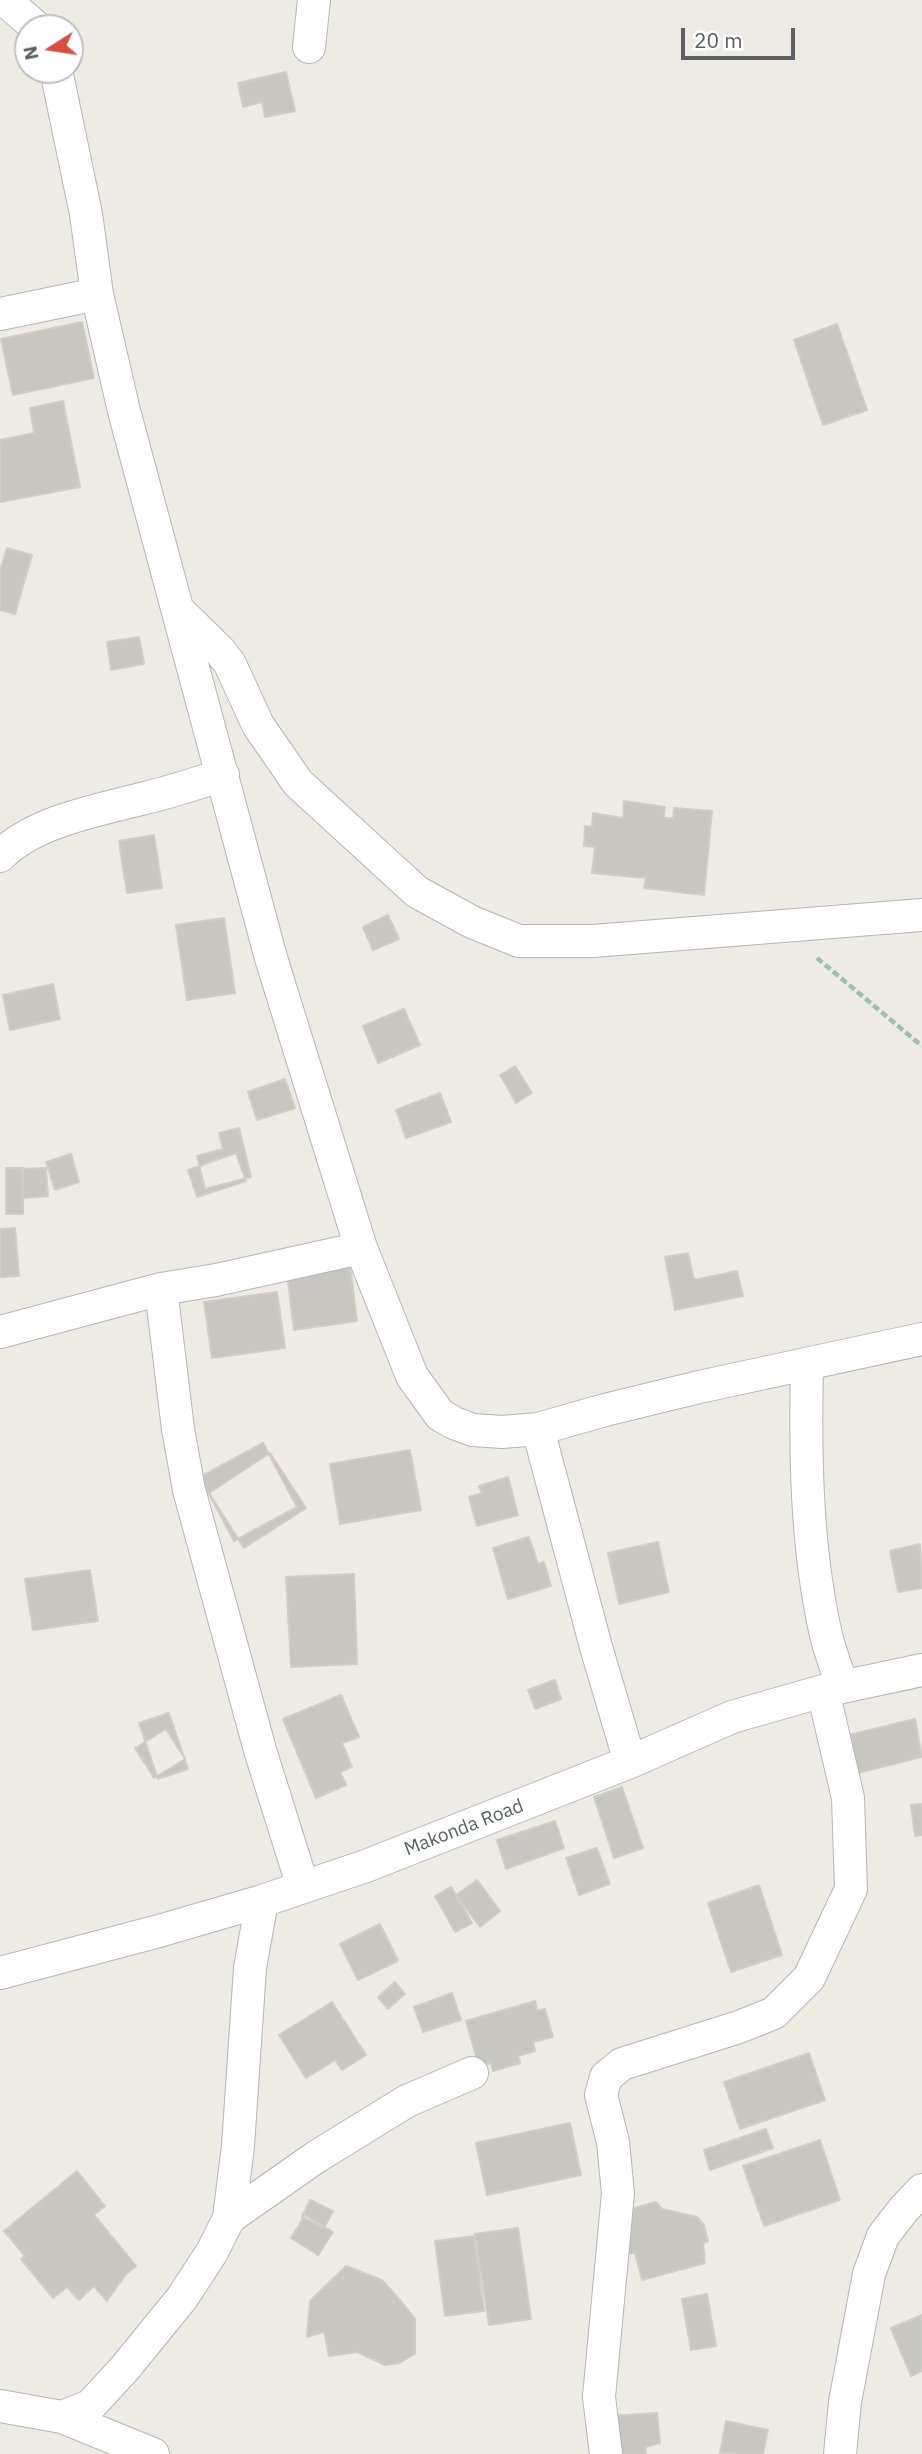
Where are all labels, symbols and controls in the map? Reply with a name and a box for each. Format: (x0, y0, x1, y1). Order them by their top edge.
north arrow (14, 14, 84, 84)
scale bar (684, 14, 798, 58)
text: 20 m (694, 26, 743, 54)
text: N (17, 44, 44, 62)
street label: Makonda Road (401, 1795, 527, 1861)

